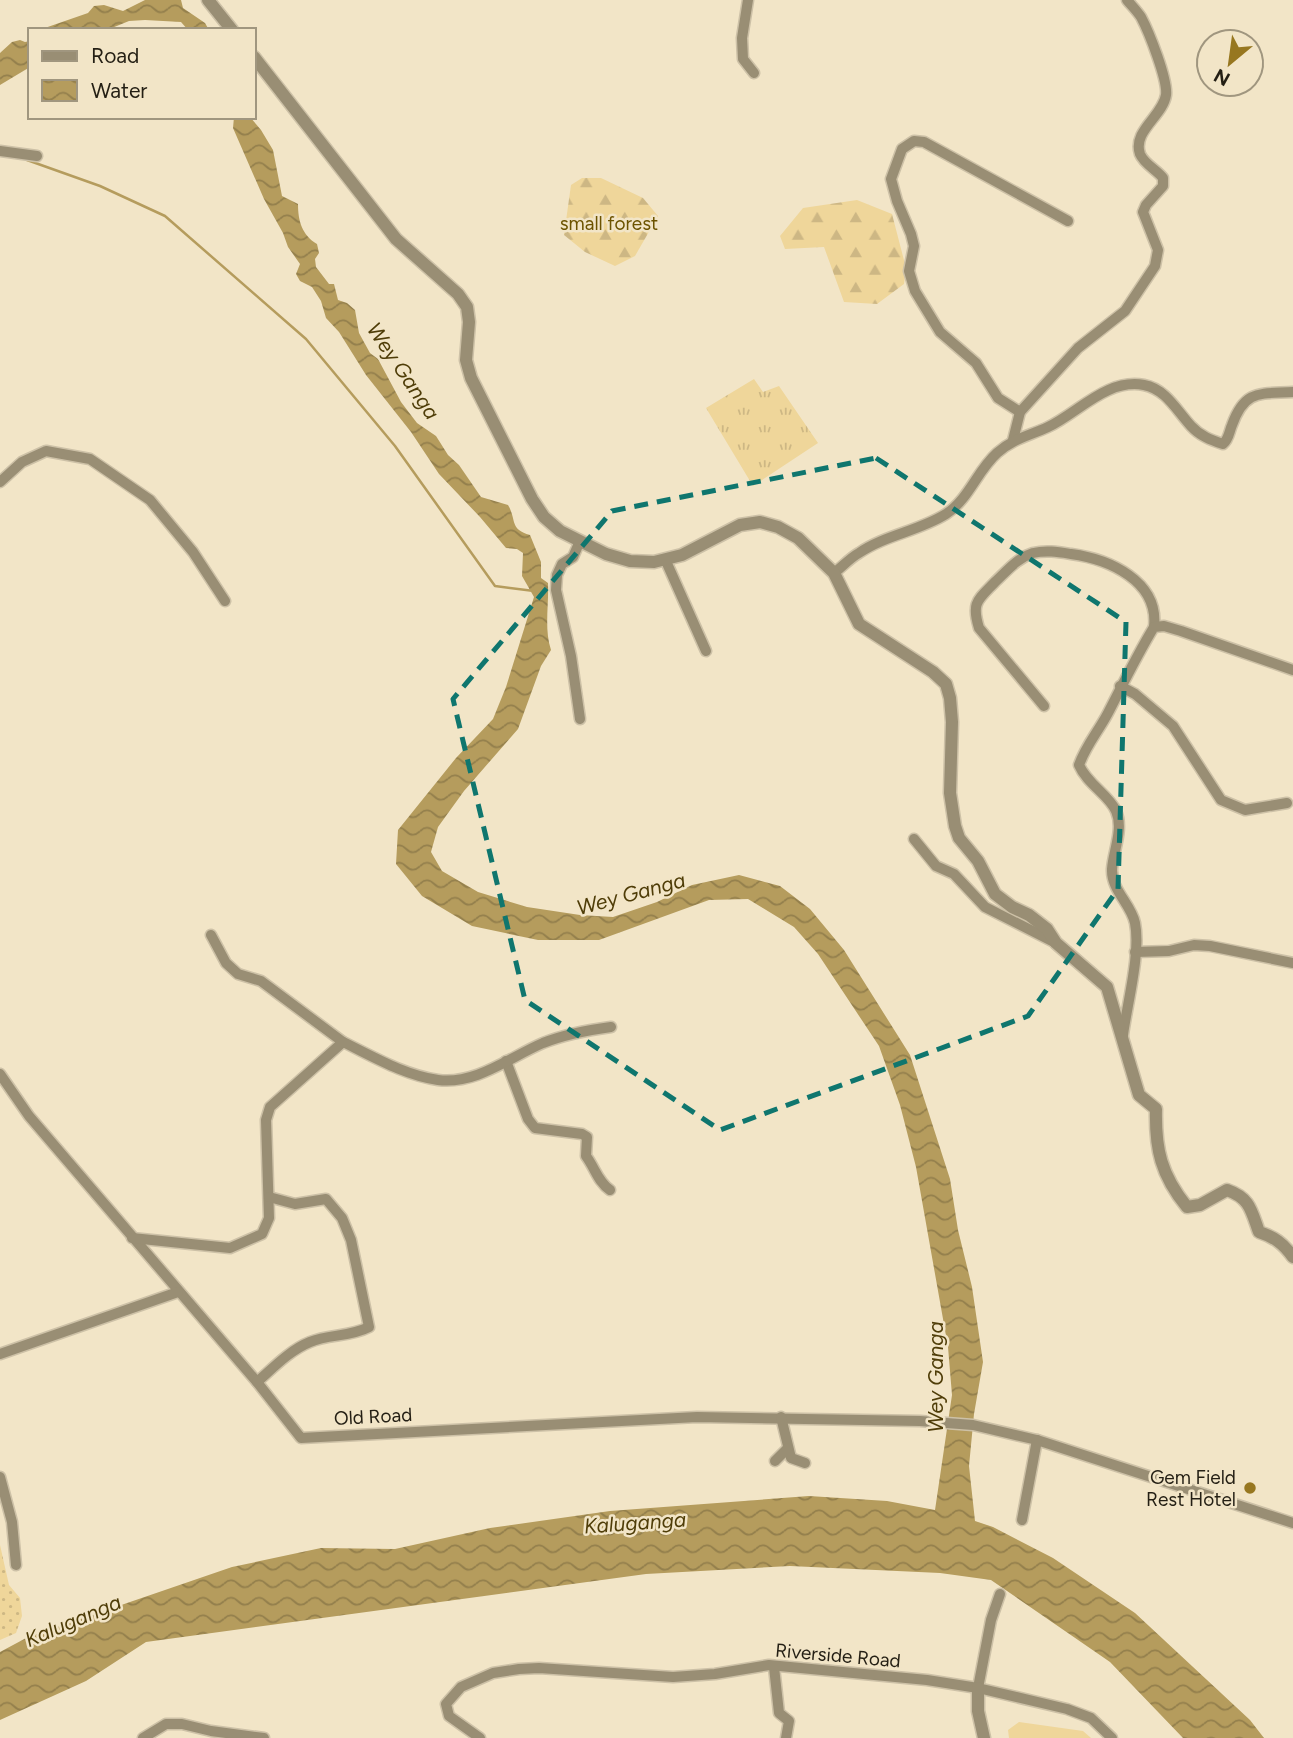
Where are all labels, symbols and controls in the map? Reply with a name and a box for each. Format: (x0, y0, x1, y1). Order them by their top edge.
legend (28, 28, 256, 119)
north arrow (1195, 28, 1265, 98)
text: Road (91, 43, 139, 68)
text: N (1210, 64, 1234, 91)
text: Water (91, 78, 147, 103)
park label: small forest (560, 212, 658, 235)
water label: Wey Ganga (362, 317, 445, 424)
water label: Wey Ganga (574, 867, 688, 920)
water label: Wey Ganga (923, 1321, 948, 1433)
street label: Old Road (333, 1403, 413, 1430)
place label: Gem Field Rest Hotel (1146, 1466, 1236, 1511)
marker: Gem Field Rest Hotel (1242, 1480, 1258, 1496)
water label: Kaluganga (583, 1506, 687, 1539)
water label: Kaluganga (21, 1589, 125, 1652)
street label: Riverside Road (774, 1639, 902, 1672)

